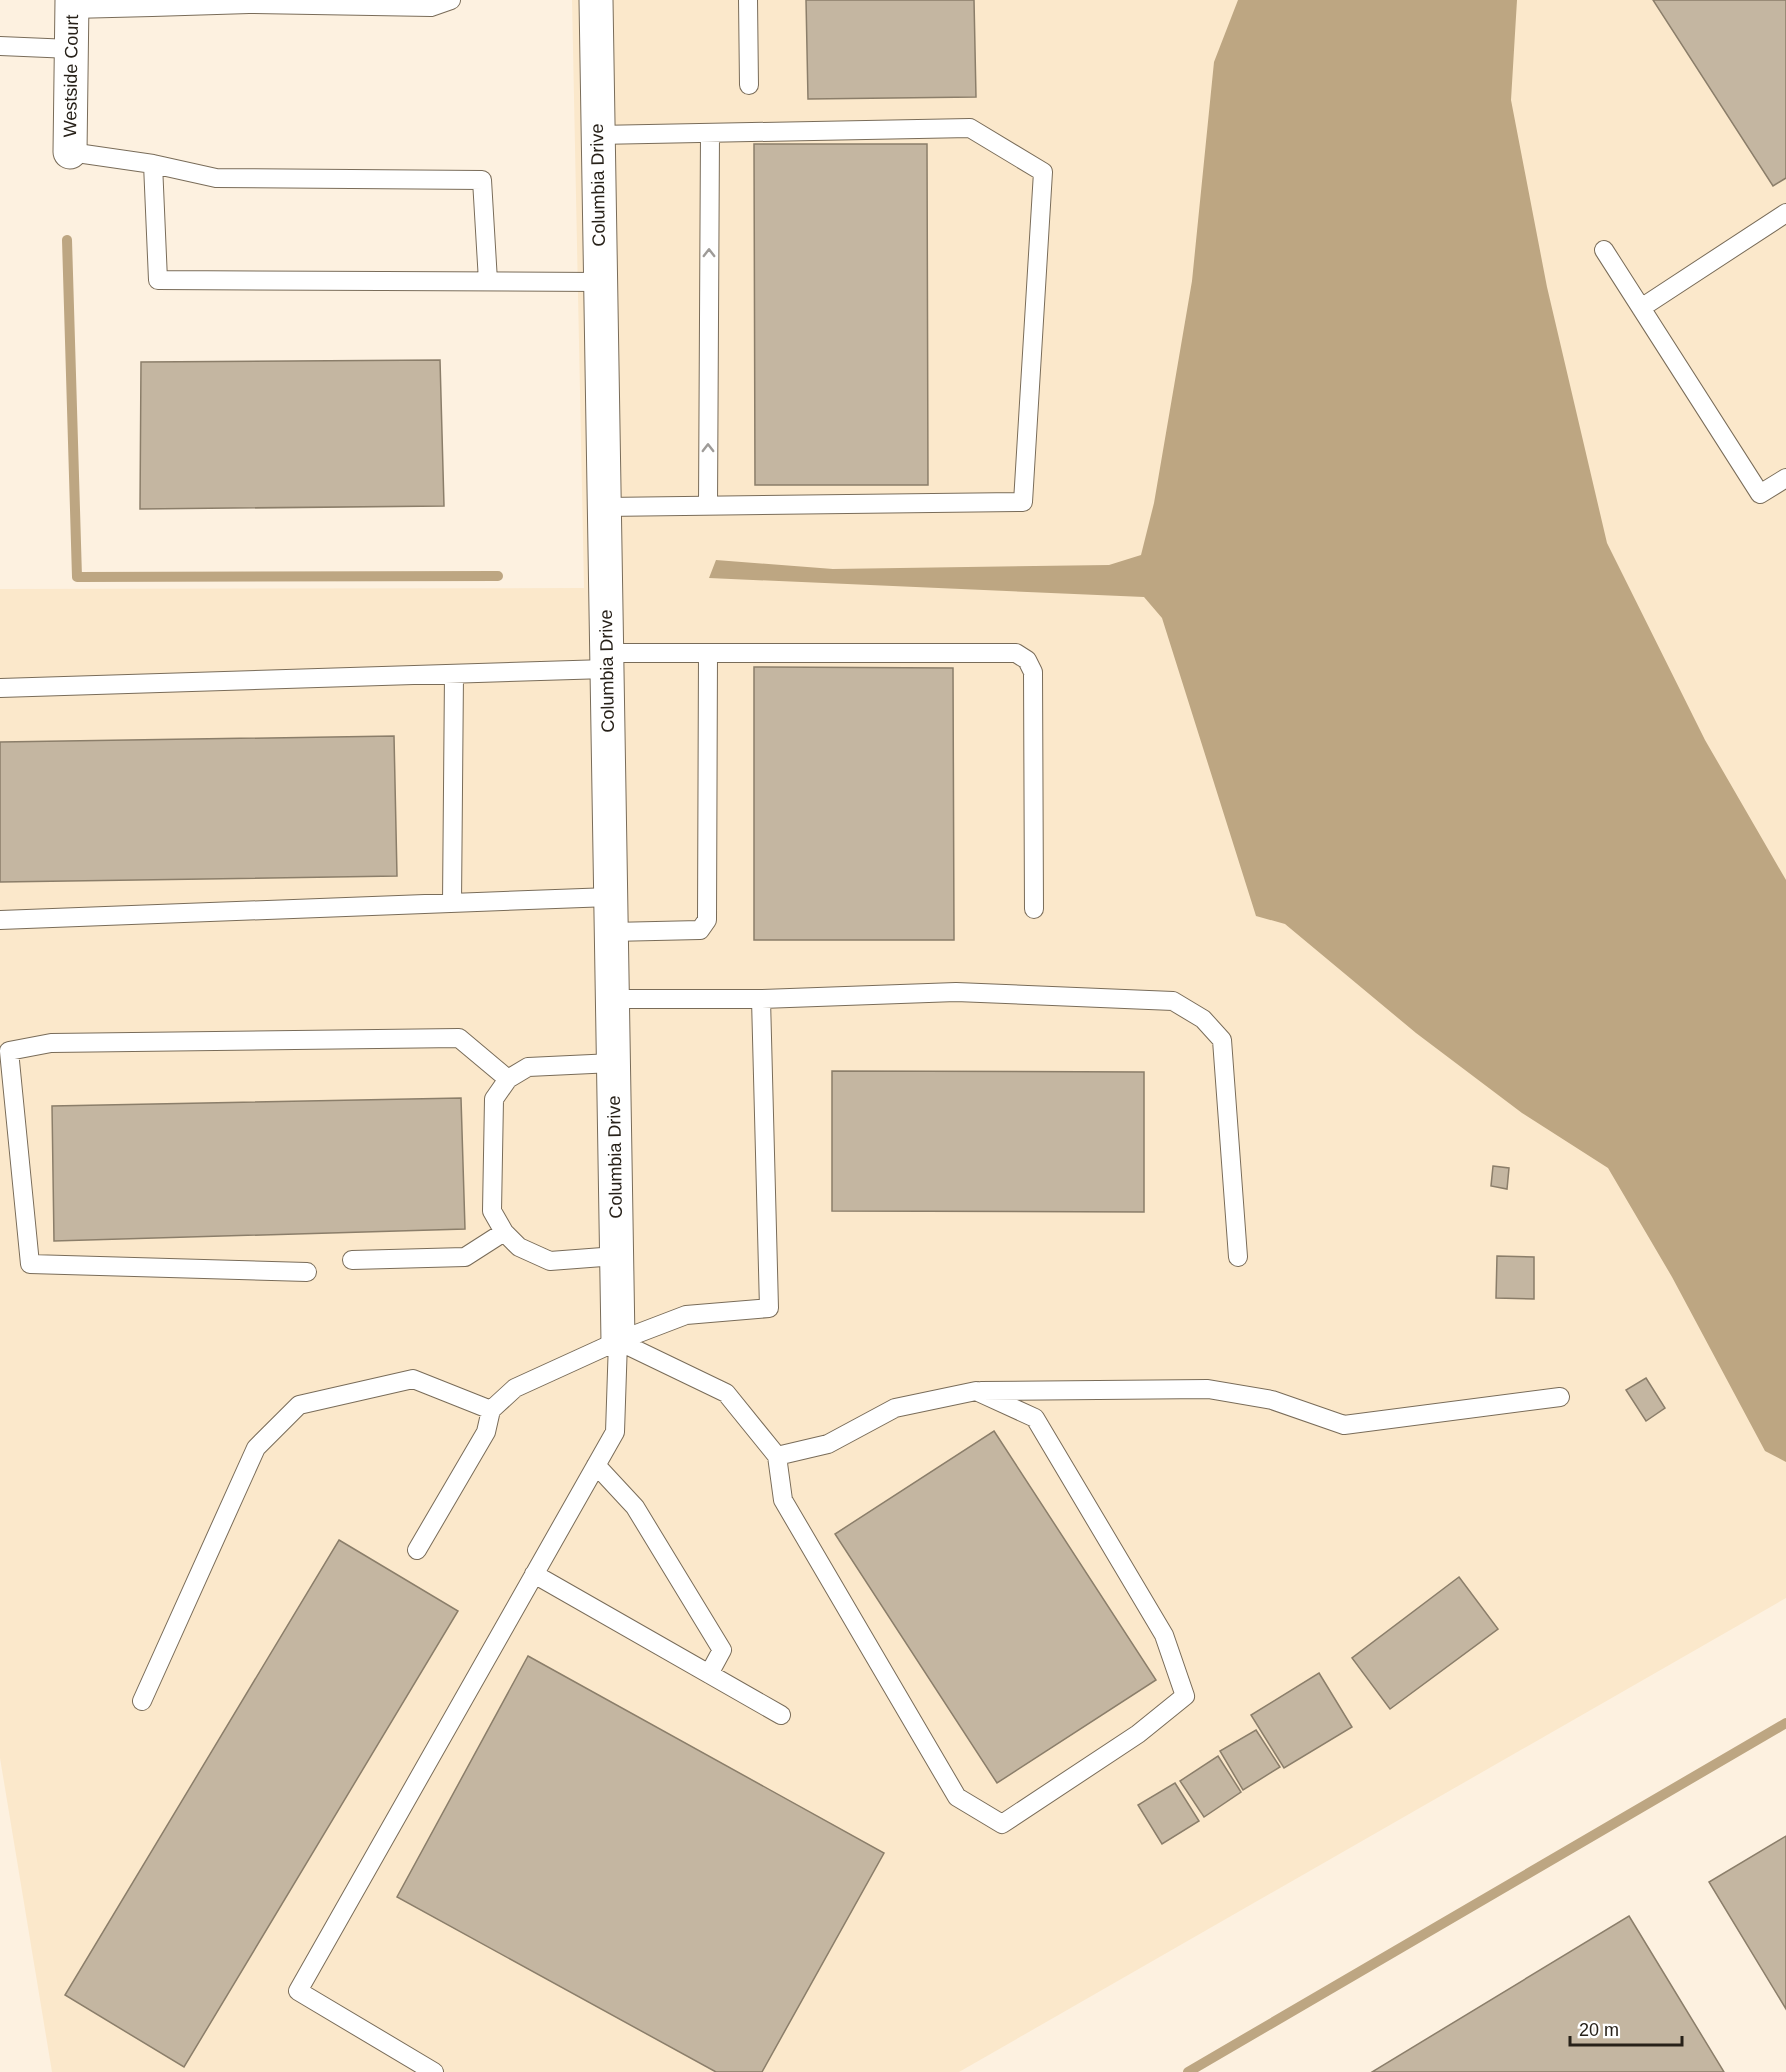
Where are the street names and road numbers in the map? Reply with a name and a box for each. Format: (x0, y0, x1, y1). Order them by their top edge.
street label: Westside Court (60, 14, 82, 138)
street label: Columbia Drive (587, 123, 609, 247)
street label: Columbia Drive (596, 609, 618, 733)
street label: Columbia Drive (604, 1095, 626, 1219)

